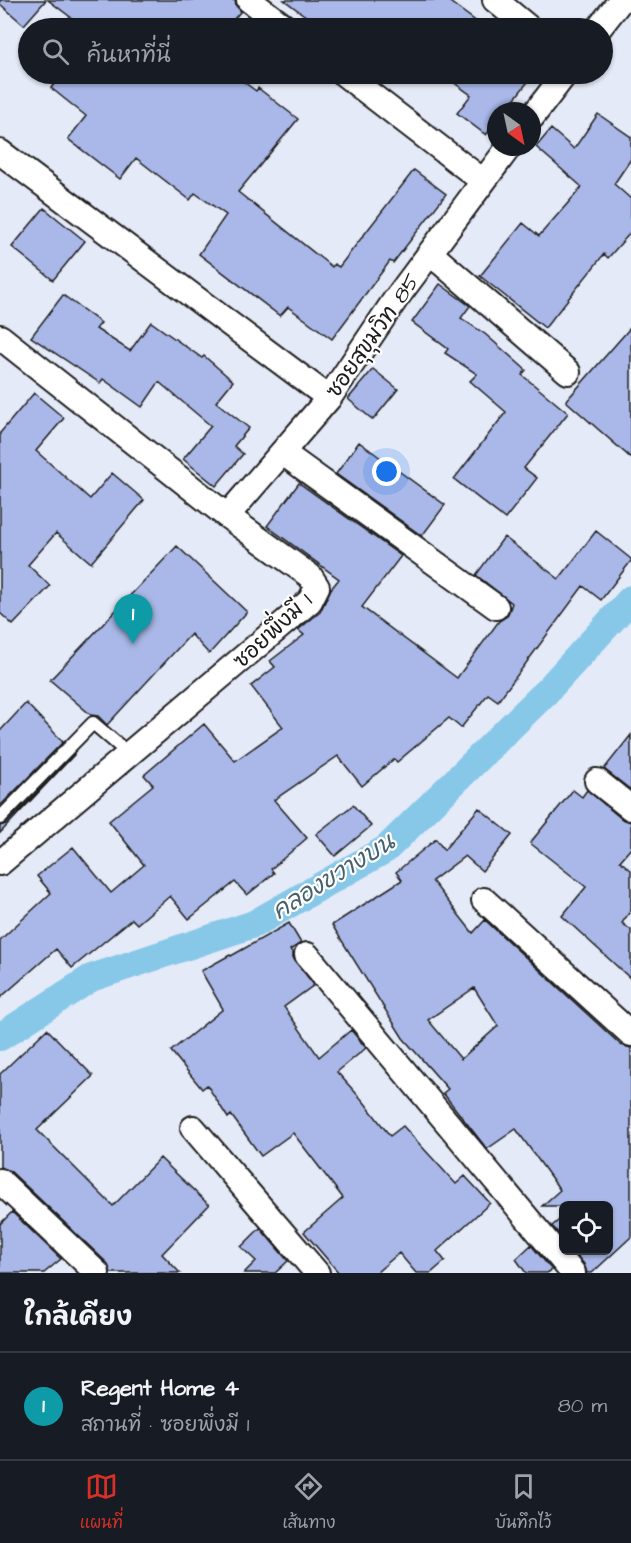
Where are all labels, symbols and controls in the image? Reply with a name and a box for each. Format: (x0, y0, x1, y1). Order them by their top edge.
search box (18, 18, 613, 84)
icon: search (39, 35, 72, 68)
text: ค้นหาที่นี่ (87, 40, 171, 71)
north arrow (487, 102, 541, 156)
street label: ซอยสุขุมวิท 85 (319, 267, 428, 404)
your location (372, 457, 401, 486)
street label: ซอยพึ่งมี 1 (223, 582, 320, 676)
pin: 1 (114, 594, 152, 644)
water label: คลองขวางบน (265, 825, 402, 928)
map controls (559, 1201, 613, 1255)
button: locate (559, 1201, 613, 1255)
text: ใกล้เคียง (24, 1299, 132, 1335)
text: Regent Home 4 (81, 1373, 239, 1404)
text: 1 (42, 1392, 45, 1420)
text: 80 m (558, 1392, 607, 1420)
text: สถานที่ · ซอยพึ่งมี 1 (81, 1411, 249, 1439)
tab: แผนที่ (80, 1470, 123, 1534)
tab: เส้นทาง (282, 1470, 335, 1534)
tab: บันทึกไว้ (495, 1470, 551, 1534)

